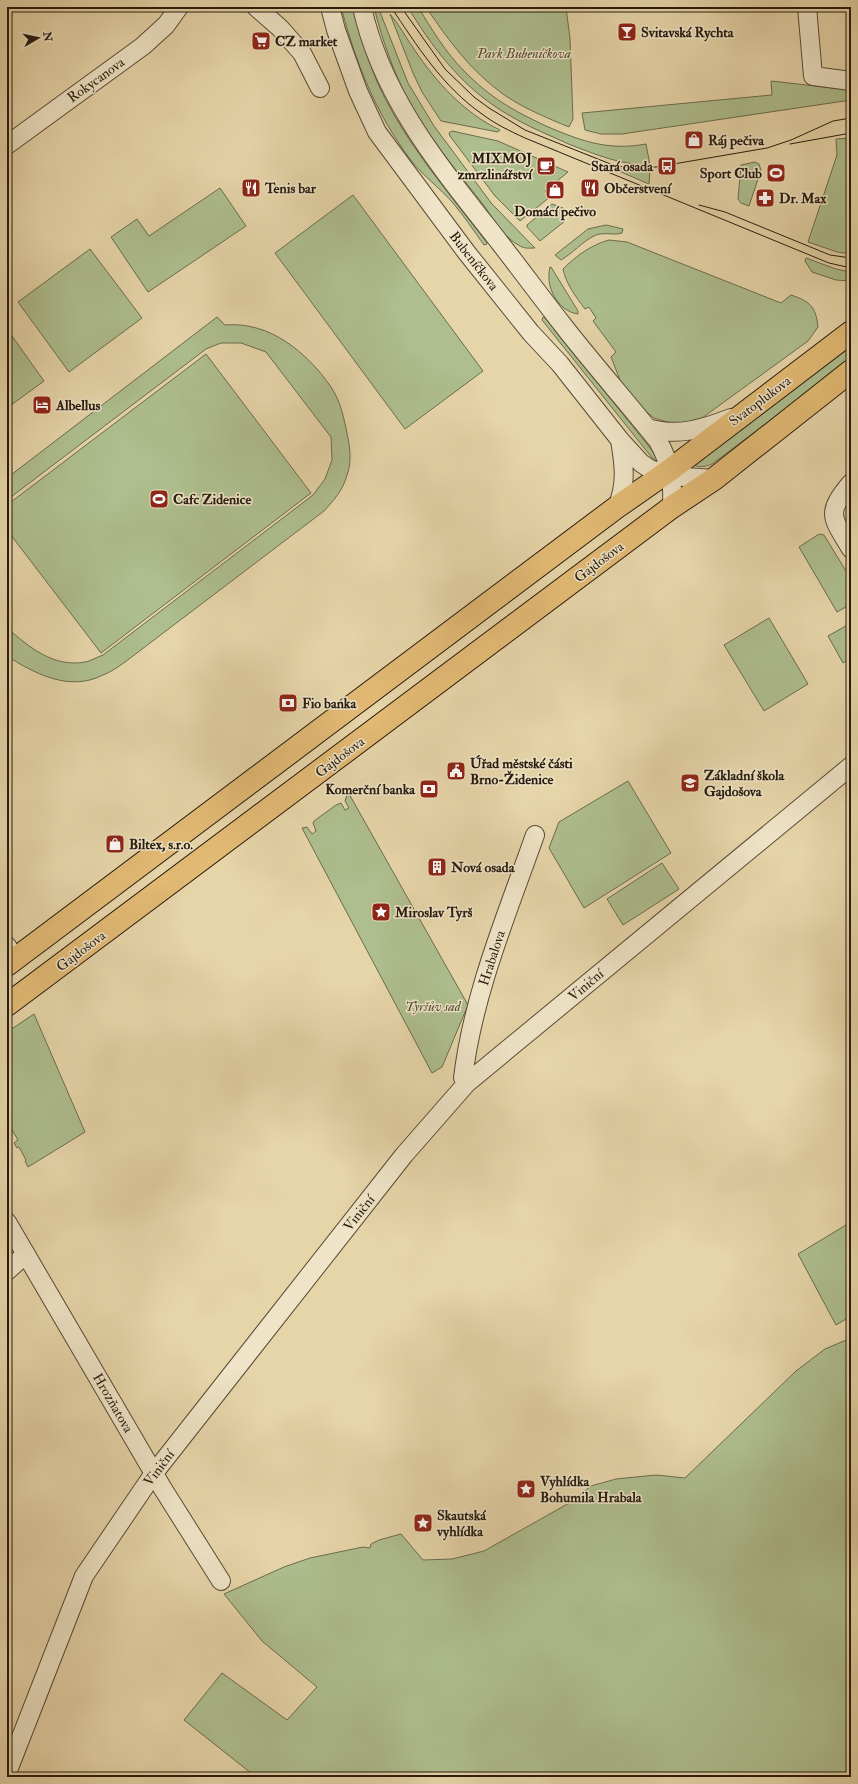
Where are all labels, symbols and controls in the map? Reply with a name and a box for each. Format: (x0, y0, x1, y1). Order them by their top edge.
north arrow (18, 18, 58, 58)
bar icon: Svitavská Rychta (616, 21, 638, 43)
place label: Svitavská Rychta (641, 24, 735, 42)
text: N (40, 30, 55, 44)
supermarket icon: CZ market (250, 30, 272, 52)
place label: CZ market (275, 33, 338, 50)
park label: Park Bubeníčkova (476, 45, 572, 62)
street label: Rokycanova (64, 54, 129, 107)
shop icon: Ráj pečiva (683, 129, 705, 151)
place label: Ráj pečiva (708, 132, 765, 150)
place label: MIXMOJ zmrzlinářství (457, 150, 533, 183)
cafe icon: MIXMOJ zmrzlinářství (535, 155, 557, 177)
bus stop icon: Stará osada (656, 155, 678, 177)
place label: Stará osada (591, 158, 654, 175)
sports icon: Sport Club (765, 162, 787, 184)
place label: Sport Club (700, 165, 762, 183)
restaurant icon: Tenis bar (240, 177, 262, 199)
restaurant icon: Občerstvení (579, 177, 601, 199)
shop icon: Domácí pečivo (544, 179, 566, 201)
place label: Tenis bar (264, 180, 317, 197)
place label: Občerstvení (604, 180, 672, 197)
pharmacy icon: Dr. Max (754, 187, 776, 209)
place label: Dr. Max (779, 190, 827, 207)
place label: Domácí pečivo (514, 203, 596, 221)
street label: Bubeníčkova (446, 228, 503, 294)
street label: Svatoplukova (726, 372, 795, 431)
hotel icon: Albellus (31, 394, 53, 416)
place label: Albellus (55, 397, 101, 414)
sports icon: Cafc Zidenice (148, 488, 170, 510)
place label: Cafc Zidenice (173, 491, 251, 508)
street label: Gajdošova (571, 538, 627, 586)
bank icon: Fio banka (277, 692, 299, 714)
place label: Fio banka (302, 695, 357, 712)
street label: Gajdošova (312, 733, 368, 781)
place label: Úřad městské části Brno-Židenice (470, 754, 573, 788)
public building icon: Úřad městské části Brno-Židenice (445, 760, 467, 782)
place label: Základní škola Gajdošova (704, 767, 786, 800)
school or university icon: Základní škola Gajdošova (679, 772, 701, 794)
bank icon: Komerční banka (418, 778, 440, 800)
place label: Komerční banka (325, 781, 416, 798)
shop icon: Biltex, s.r.o. (104, 833, 126, 855)
place label: Biltex, s.r.o. (129, 836, 193, 853)
building icon: Nová osada (426, 856, 448, 878)
place label: Nová osada (450, 859, 516, 876)
place icon: Miroslav Tyrš (370, 901, 392, 923)
place label: Miroslav Tyrš (394, 904, 472, 922)
street label: Gajdošova (53, 927, 109, 975)
street label: Hrabalova (475, 928, 509, 988)
street label: Viniční (565, 964, 608, 1005)
park label: Tyršův sad (405, 998, 462, 1015)
street label: Viniční (340, 1191, 379, 1234)
street label: Hrozňatova (89, 1370, 137, 1436)
street label: Viniční (140, 1445, 179, 1490)
place label: Vyhlídka Bohumila Hrabala (539, 1473, 643, 1506)
place icon: Vyhlídka Bohumila Hrabala (515, 1478, 537, 1500)
place label: Skautská vyhlídka (436, 1507, 487, 1541)
place icon: Skautská vyhlídka (412, 1512, 434, 1534)

